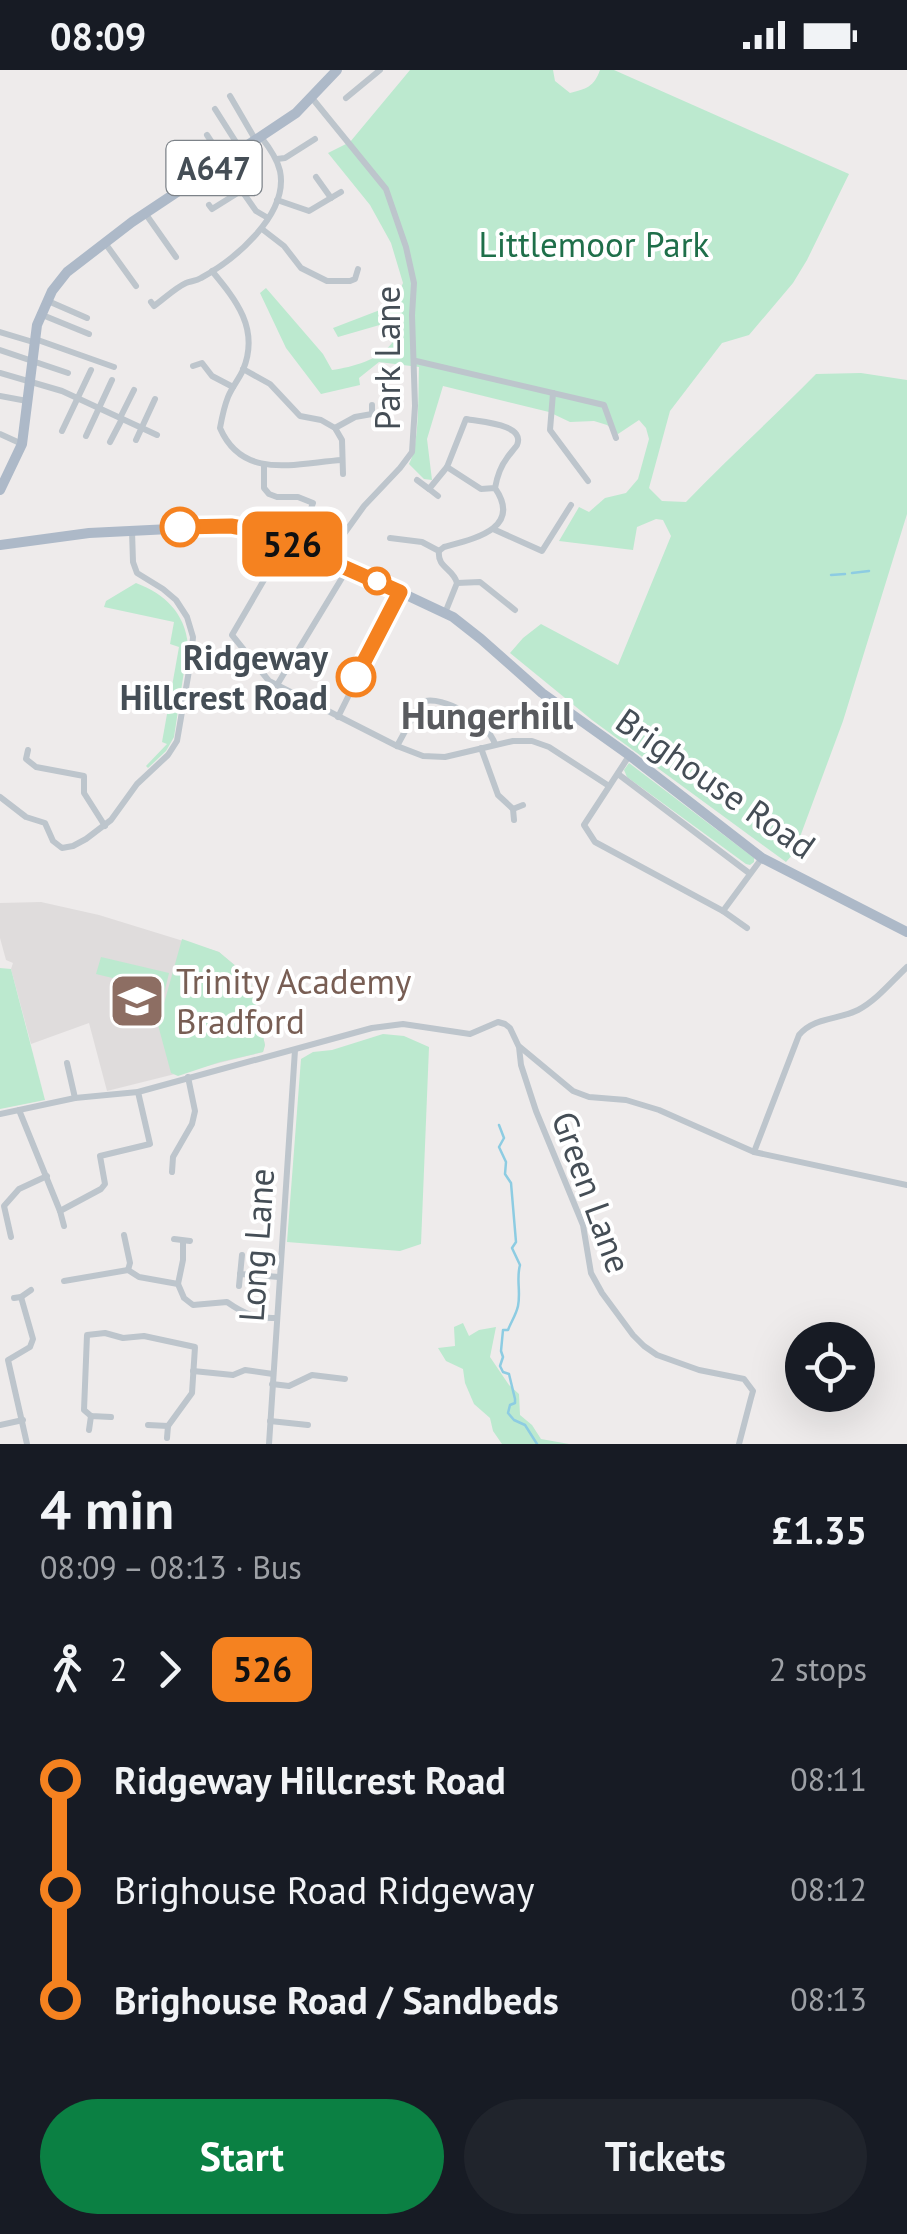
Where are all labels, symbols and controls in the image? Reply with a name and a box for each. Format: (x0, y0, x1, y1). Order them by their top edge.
text: 08:09 (50, 11, 146, 60)
road number: A647 (166, 141, 262, 195)
park label: Littlemoor Park (479, 221, 710, 267)
street label: Park Lane (364, 286, 410, 430)
unlabelled marker (161, 508, 199, 546)
line badge: 526 (234, 512, 350, 576)
text: 526 (262, 521, 322, 567)
unlabelled marker (364, 568, 390, 594)
place label: Ridgeway Hillcrest Road (120, 634, 329, 720)
marker: Ridgeway Hillcrest Road (337, 658, 375, 696)
district label: Hungerhill (401, 690, 574, 739)
street label: Brighouse Road (607, 697, 825, 869)
place label: Trinity Academy Bradford (176, 958, 411, 1044)
school or university icon: Trinity Academy Bradford (107, 971, 167, 1031)
street label: Green Lane (542, 1105, 642, 1279)
street label: Long Lane (228, 1167, 284, 1323)
map controls (785, 1322, 875, 1412)
button: locate (785, 1322, 875, 1412)
text: 4 min (40, 1473, 174, 1544)
text: £1.35 (771, 1505, 867, 1554)
text: 08:09 – 08:13 · Bus (40, 1546, 302, 1588)
icon: walk (40, 1642, 95, 1697)
icon: forward (142, 1642, 197, 1697)
text: 526 (232, 1646, 292, 1692)
text: 2 (110, 1648, 127, 1690)
text: 2 stops (769, 1648, 867, 1690)
text: Ridgeway Hillcrest Road (114, 1755, 506, 1804)
text: 08:11 (790, 1758, 867, 1800)
text: Brighouse Road Ridgeway (114, 1865, 534, 1914)
text: 08:12 (790, 1868, 867, 1910)
text: Brighouse Road / Sandbeds (114, 1975, 559, 2024)
text: 08:13 (790, 1978, 867, 2020)
button: Start (40, 2099, 444, 2214)
button: Tickets (464, 2099, 867, 2214)

